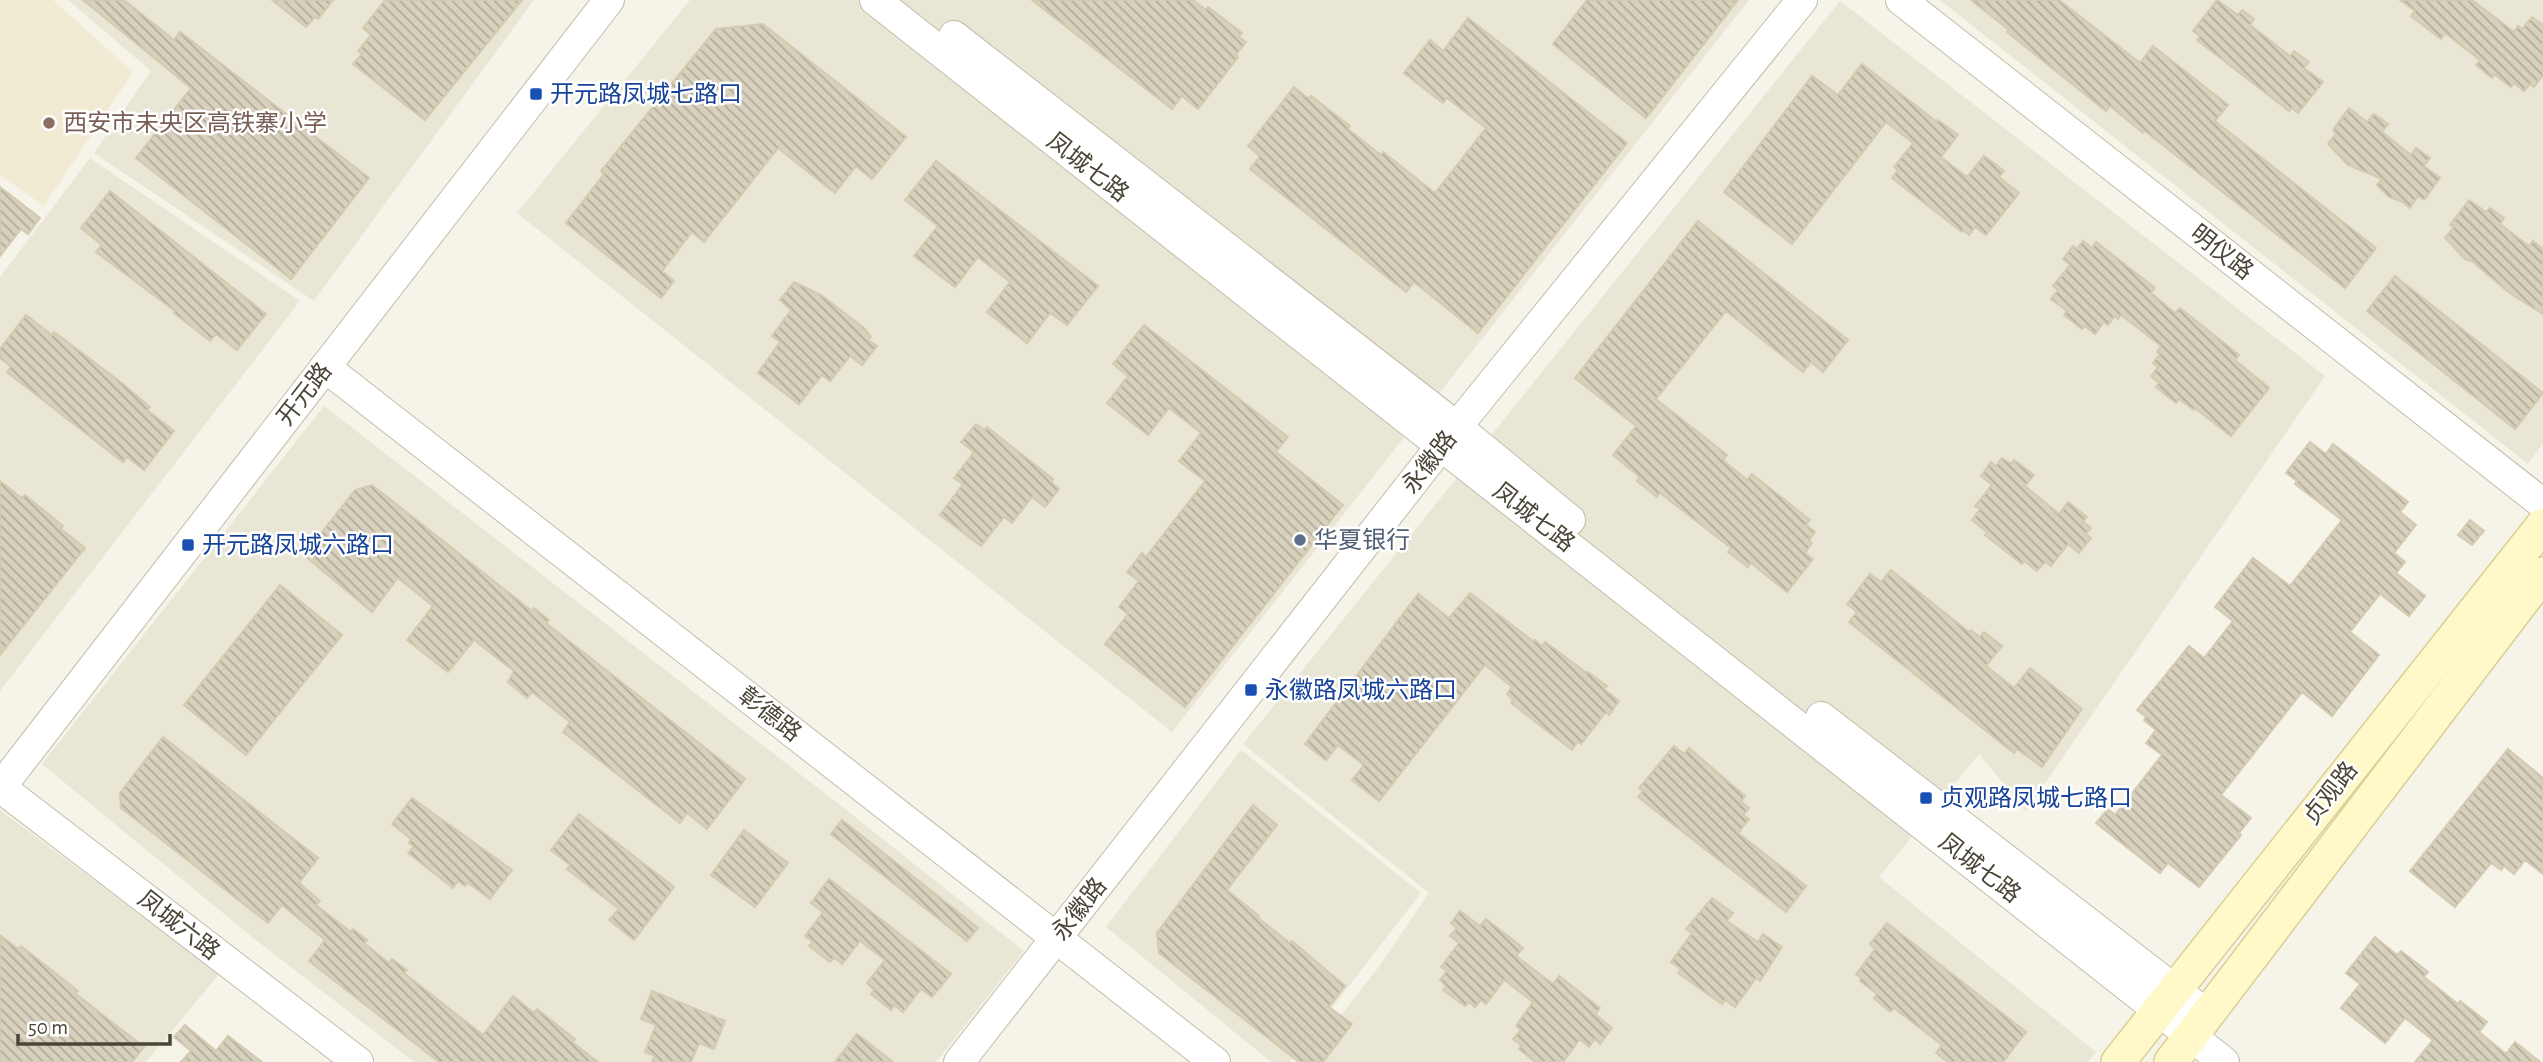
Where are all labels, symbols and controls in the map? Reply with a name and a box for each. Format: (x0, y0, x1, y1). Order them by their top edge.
place label: 开元路凤城七路口 (550, 81, 742, 107)
marker: 开元路凤城七路口 (528, 86, 544, 102)
place label: 西安市未央区高铁寨小学 (63, 110, 327, 136)
marker: 西安市未央区高铁寨小学 (41, 115, 57, 131)
street label: 凤城七路 (1042, 127, 1134, 207)
street label: 明仪路 (2186, 220, 2258, 284)
street label: 开元路 (272, 358, 336, 430)
street label: 永徽路 (1397, 426, 1461, 498)
street label: 凤城七路 (1488, 477, 1580, 557)
place label: 华夏银行 (1314, 527, 1410, 553)
place label: 开元路凤城六路口 (202, 532, 394, 558)
marker: 华夏银行 (1292, 532, 1308, 548)
marker: 开元路凤城六路口 (180, 537, 196, 553)
place label: 永徽路凤城六路口 (1265, 677, 1457, 703)
street label: 彰德路 (734, 682, 806, 746)
marker: 永徽路凤城六路口 (1243, 682, 1259, 698)
street label: 贞观路 (2298, 757, 2362, 829)
place label: 贞观路凤城七路口 (1940, 785, 2132, 811)
marker: 贞观路凤城七路口 (1918, 790, 1934, 806)
street label: 凤城七路 (1934, 828, 2026, 908)
street label: 永徽路 (1047, 873, 1111, 945)
street label: 凤城六路 (133, 885, 225, 965)
scale bar (18, 1002, 170, 1046)
text: 50 m (28, 1017, 68, 1038)

